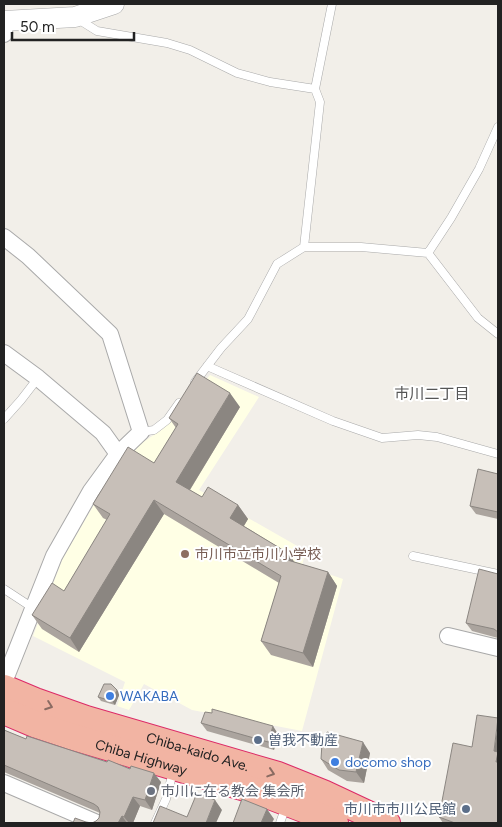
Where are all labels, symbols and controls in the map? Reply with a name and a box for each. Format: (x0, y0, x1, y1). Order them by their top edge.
scale bar (12, 10, 135, 42)
text: 50 m (20, 18, 55, 36)
district label: 市川二丁目 (394, 385, 470, 403)
place label: 市川市立市川小学校 (195, 546, 321, 563)
marker: 市川市立市川小学校 (179, 548, 191, 560)
place label: WAKABA (120, 688, 179, 705)
marker: WAKABA (104, 690, 116, 702)
one-way arrow (44, 700, 53, 710)
street label: Chiba-kaido Ave. (144, 729, 251, 775)
place label: 曽我不動産 (268, 732, 338, 749)
marker: 曽我不動産 (252, 734, 264, 746)
street label: Chiba Highway (93, 736, 190, 779)
place label: docomo shop (345, 754, 431, 771)
marker: docomo shop (329, 756, 341, 768)
one-way arrow (267, 768, 275, 778)
place label: 市川に在る教会 集会所 (161, 783, 304, 800)
marker: 市川に在る教会 集会所 (145, 785, 157, 797)
place label: 市川市市川公民館 (344, 801, 456, 818)
marker: 市川市市川公民館 (460, 803, 472, 815)

